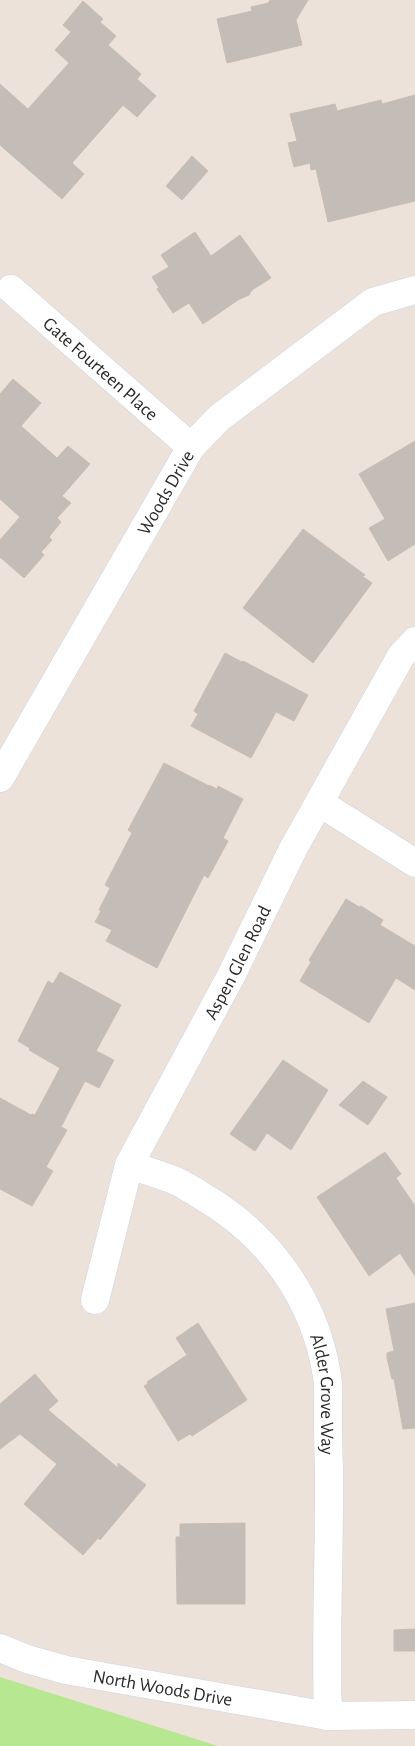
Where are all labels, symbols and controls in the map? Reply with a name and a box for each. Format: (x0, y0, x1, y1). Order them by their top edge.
street label: Gate Fourteen Place (39, 314, 161, 425)
street label: Woods Drive (134, 447, 198, 539)
street label: Aspen Glen Road (201, 903, 275, 1023)
street label: Alder Grove Way (306, 1332, 336, 1455)
street label: North Woods Drive (91, 1667, 234, 1710)

